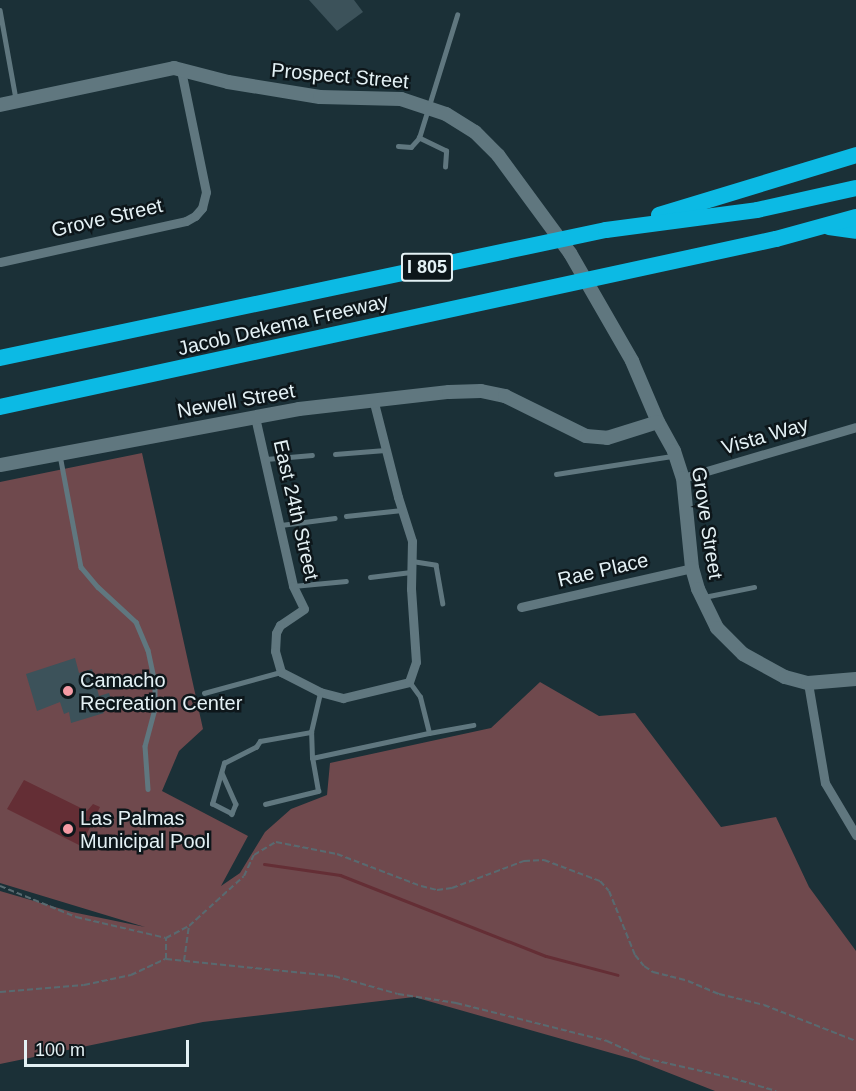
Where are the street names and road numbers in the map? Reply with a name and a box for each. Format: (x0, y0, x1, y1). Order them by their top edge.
street label: Prospect Street (270, 58, 410, 94)
street label: Grove Street (49, 194, 165, 242)
road number: I 805 (400, 252, 454, 282)
street label: Jacob Dekema Freeway (175, 289, 391, 361)
street label: Newell Street (175, 379, 297, 423)
street label: Vista Way (719, 412, 811, 460)
street label: East 24th Street (268, 437, 324, 583)
street label: Grove Street (686, 465, 728, 581)
street label: Rae Place (555, 548, 651, 592)

